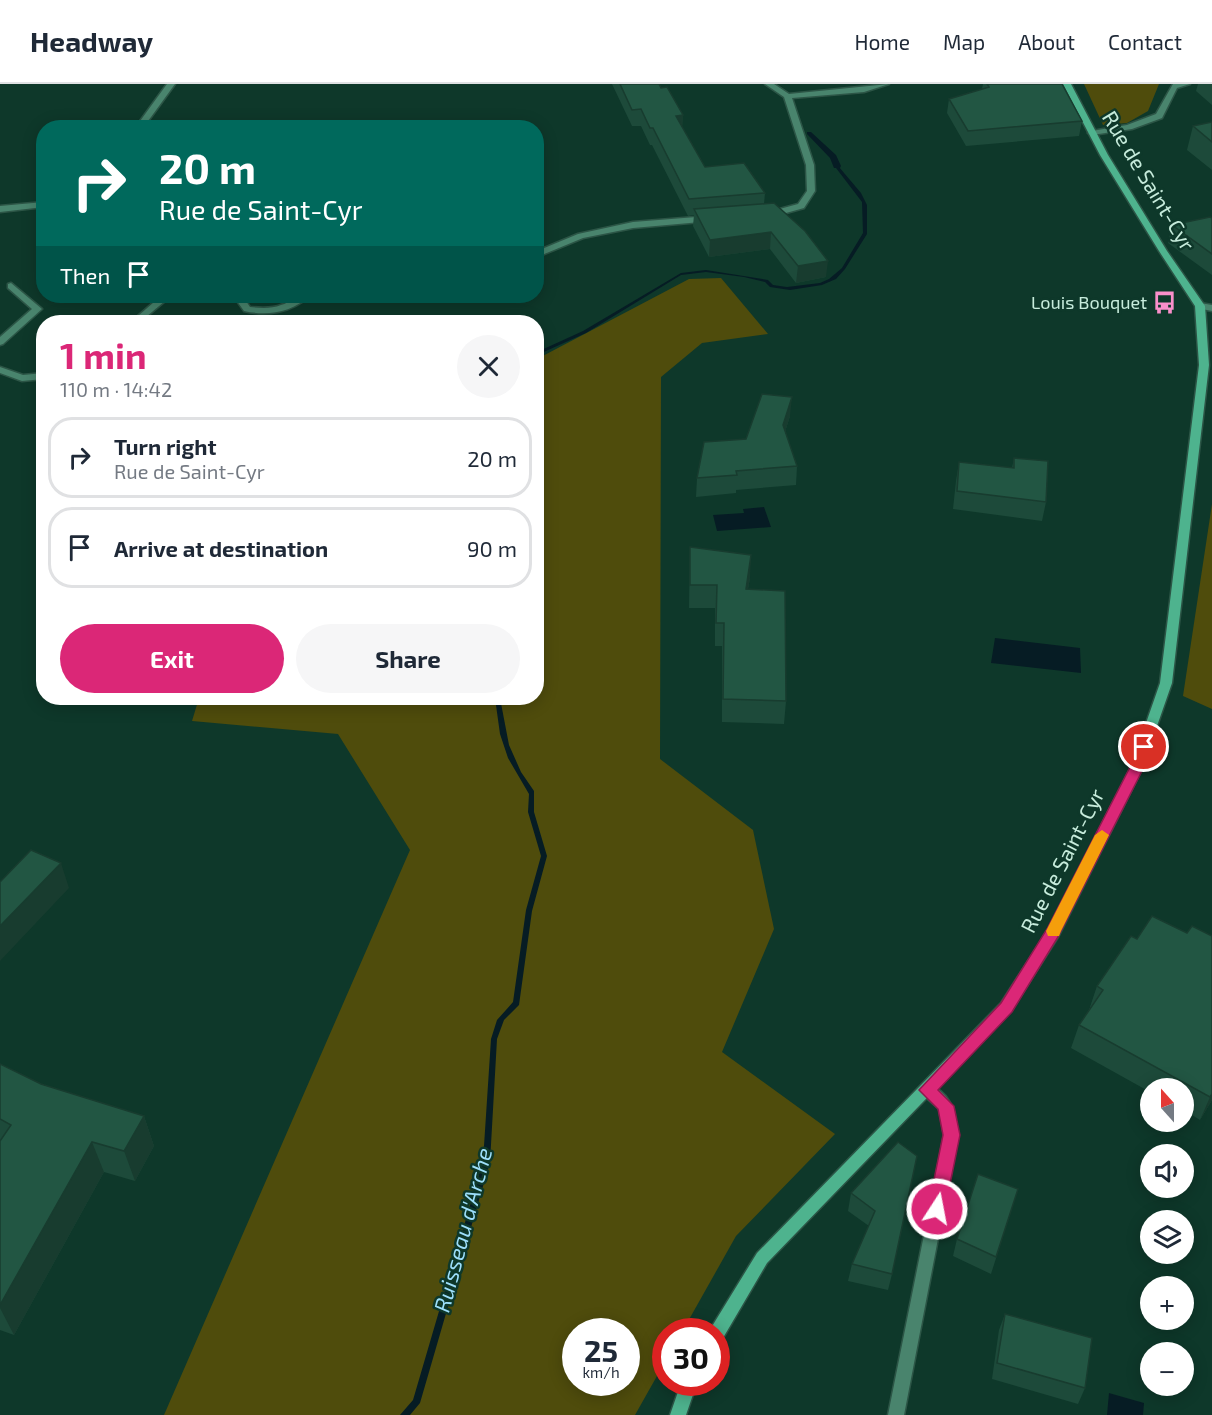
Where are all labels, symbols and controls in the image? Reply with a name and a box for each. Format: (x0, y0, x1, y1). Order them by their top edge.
text: Headway (30, 24, 153, 58)
text: Home (854, 29, 910, 54)
text: Map (943, 29, 985, 54)
text: About (1018, 29, 1075, 54)
text: Contact (1108, 29, 1182, 54)
street label: Rue de Saint-Cyr (1098, 106, 1201, 255)
text: 20 m (159, 142, 256, 192)
icon: right (60, 144, 138, 222)
text: Rue de Saint-Cyr (159, 193, 363, 225)
icon: arrive (122, 258, 155, 291)
text: Then (60, 262, 110, 288)
bus stop icon: Louis Bouquet (1152, 290, 1178, 316)
place label: Louis Bouquet (1031, 291, 1147, 313)
text: 1 min (60, 333, 147, 376)
button: close (457, 335, 520, 398)
text: 110 m · 14:42 (60, 377, 172, 401)
text: Turn right (114, 433, 216, 459)
icon: right (63, 441, 96, 474)
text: 20 m (467, 445, 517, 471)
text: Rue de Saint-Cyr (114, 459, 265, 483)
icon: arrive (63, 531, 96, 564)
text: Arrive at destination (114, 535, 328, 561)
text: 90 m (467, 535, 517, 561)
button: Exit (60, 624, 284, 693)
button: Share (296, 624, 520, 693)
pin (1118, 721, 1169, 772)
icon: arrive (1127, 730, 1160, 763)
street label: Rue de Saint-Cyr (1015, 784, 1109, 937)
north arrow (1140, 1078, 1194, 1132)
map controls (1140, 1078, 1194, 1396)
water label: Ruisseau d'Arche (428, 1144, 497, 1315)
button: sound (1140, 1144, 1194, 1198)
position arrow (905, 1177, 969, 1241)
button: layers (1140, 1210, 1194, 1264)
button: + (1140, 1276, 1194, 1330)
speed limit sign: 30 (652, 1318, 730, 1396)
text: 25 (584, 1332, 618, 1368)
button: − (1140, 1342, 1194, 1396)
text: km/h (582, 1363, 620, 1381)

